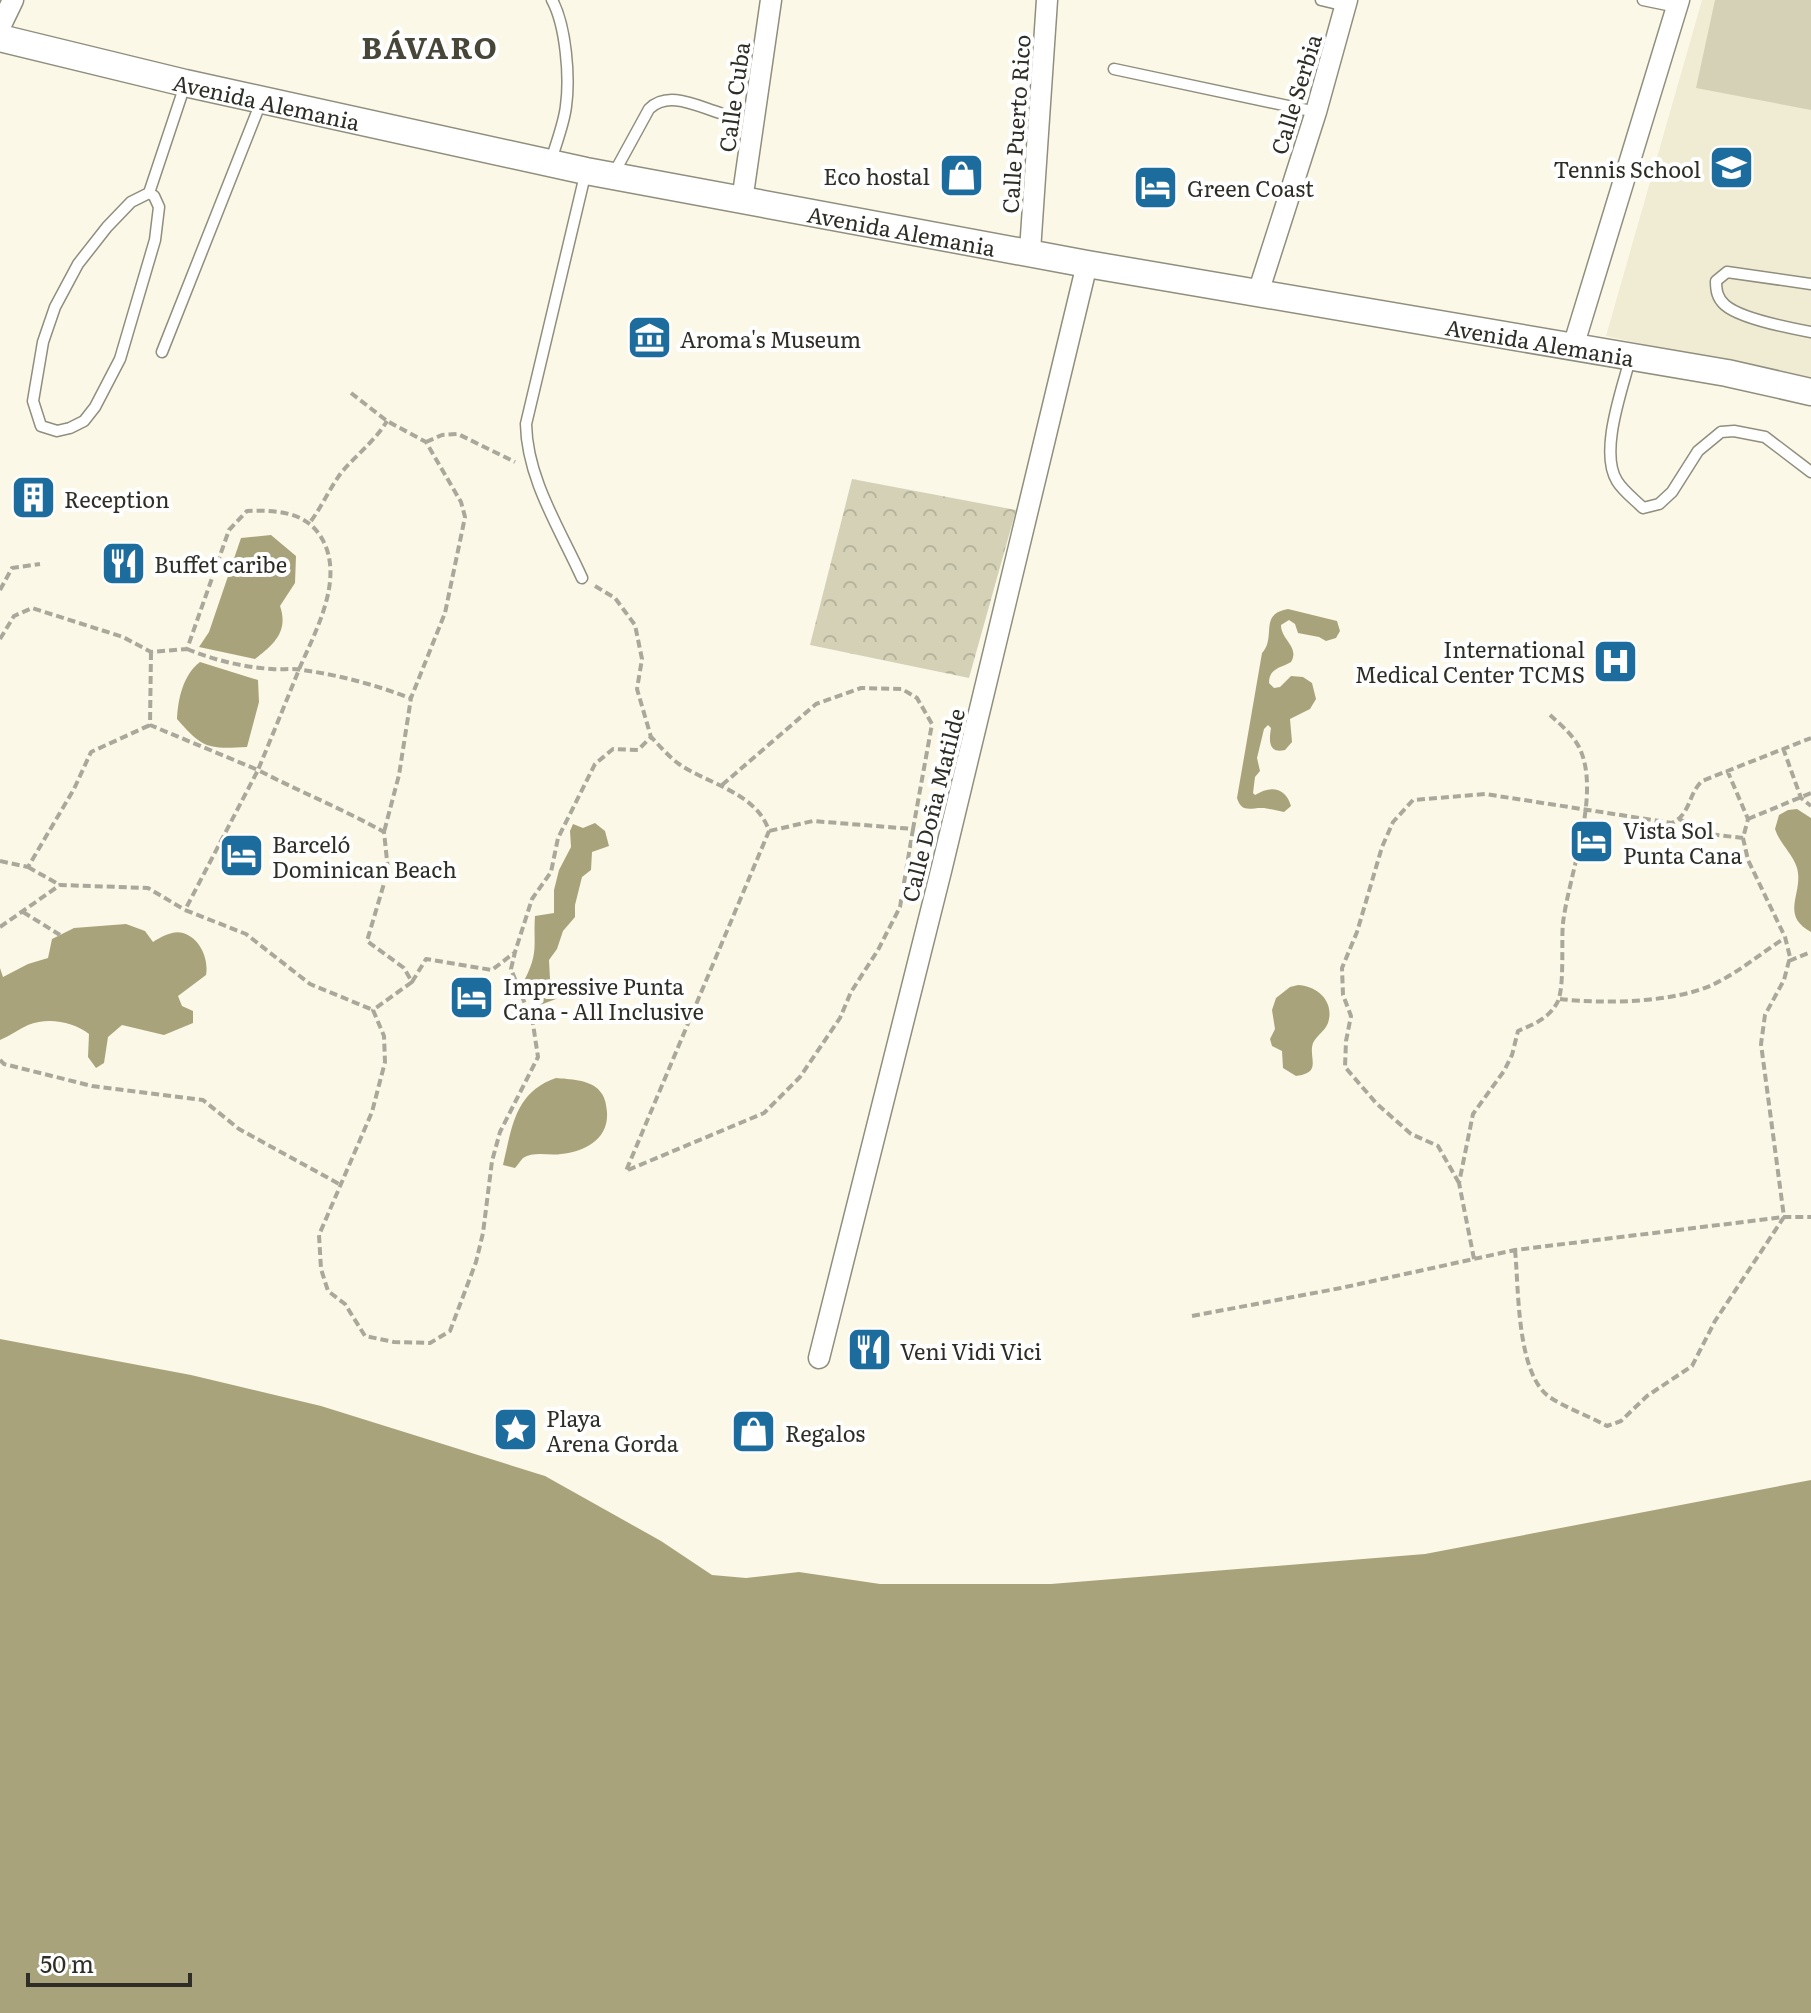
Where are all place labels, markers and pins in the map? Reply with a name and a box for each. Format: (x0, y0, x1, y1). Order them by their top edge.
school or university icon: Tennis School (1708, 144, 1756, 192)
shop icon: Eco hostal (937, 151, 985, 199)
place label: Tennis School (1553, 152, 1701, 185)
place label: Eco hostal (823, 159, 930, 192)
hotel icon: Green Coast (1132, 163, 1180, 211)
place label: Green Coast (1187, 171, 1314, 204)
museum icon: Aroma's Museum (625, 314, 673, 362)
place label: Aroma's Museum (680, 322, 861, 355)
building icon: Reception (9, 474, 57, 522)
place label: Reception (64, 482, 169, 515)
restaurant icon: Buffet caribe (99, 539, 147, 587)
place label: Buffet caribe (154, 547, 287, 580)
place label: International Medical Center TCMS (1355, 632, 1585, 690)
hospital icon: International Medical Center TCMS (1592, 637, 1640, 685)
place label: Vista Sol Punta Cana (1623, 813, 1742, 871)
hotel icon: Vista Sol Punta Cana (1568, 818, 1616, 866)
place label: Barceló Dominican Beach (272, 827, 457, 885)
hotel icon: Barceló Dominican Beach (217, 832, 265, 880)
place label: Impressive Punta Cana - All Inclusive (503, 969, 704, 1027)
hotel icon: Impressive Punta Cana - All Inclusive (448, 974, 496, 1022)
restaurant icon: Veni Vidi Vici (845, 1326, 893, 1374)
place label: Veni Vidi Vici (900, 1334, 1042, 1367)
place label: Playa Arena Gorda (546, 1401, 679, 1459)
place icon: Playa Arena Gorda (491, 1406, 539, 1454)
shop icon: Regalos (730, 1408, 778, 1456)
place label: Regalos (785, 1416, 865, 1449)

